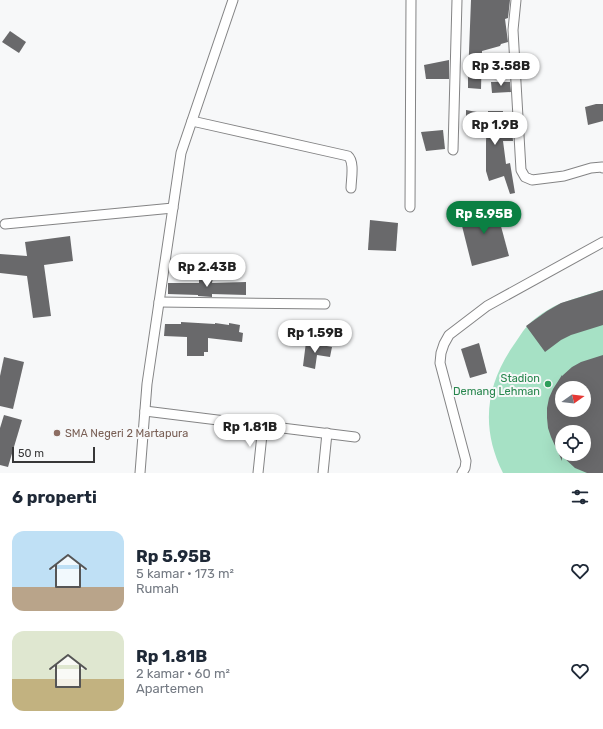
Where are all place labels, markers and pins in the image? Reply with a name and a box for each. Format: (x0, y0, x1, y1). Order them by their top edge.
pin: Rp 3.58B (460, 53, 542, 87)
pin: Rp 1.9B (458, 112, 532, 146)
pin: Rp 5.95B (443, 201, 525, 235)
pin: Rp 2.43B (166, 254, 248, 288)
pin: Rp 1.59B (274, 320, 356, 354)
place label: Stadion Demang Lehman (453, 372, 540, 398)
marker: Stadion Demang Lehman (543, 379, 553, 389)
pin: Rp 1.81B (209, 414, 291, 448)
place label: SMA Negeri 2 Martapura (65, 427, 188, 440)
marker: SMA Negeri 2 Martapura (52, 428, 62, 438)

